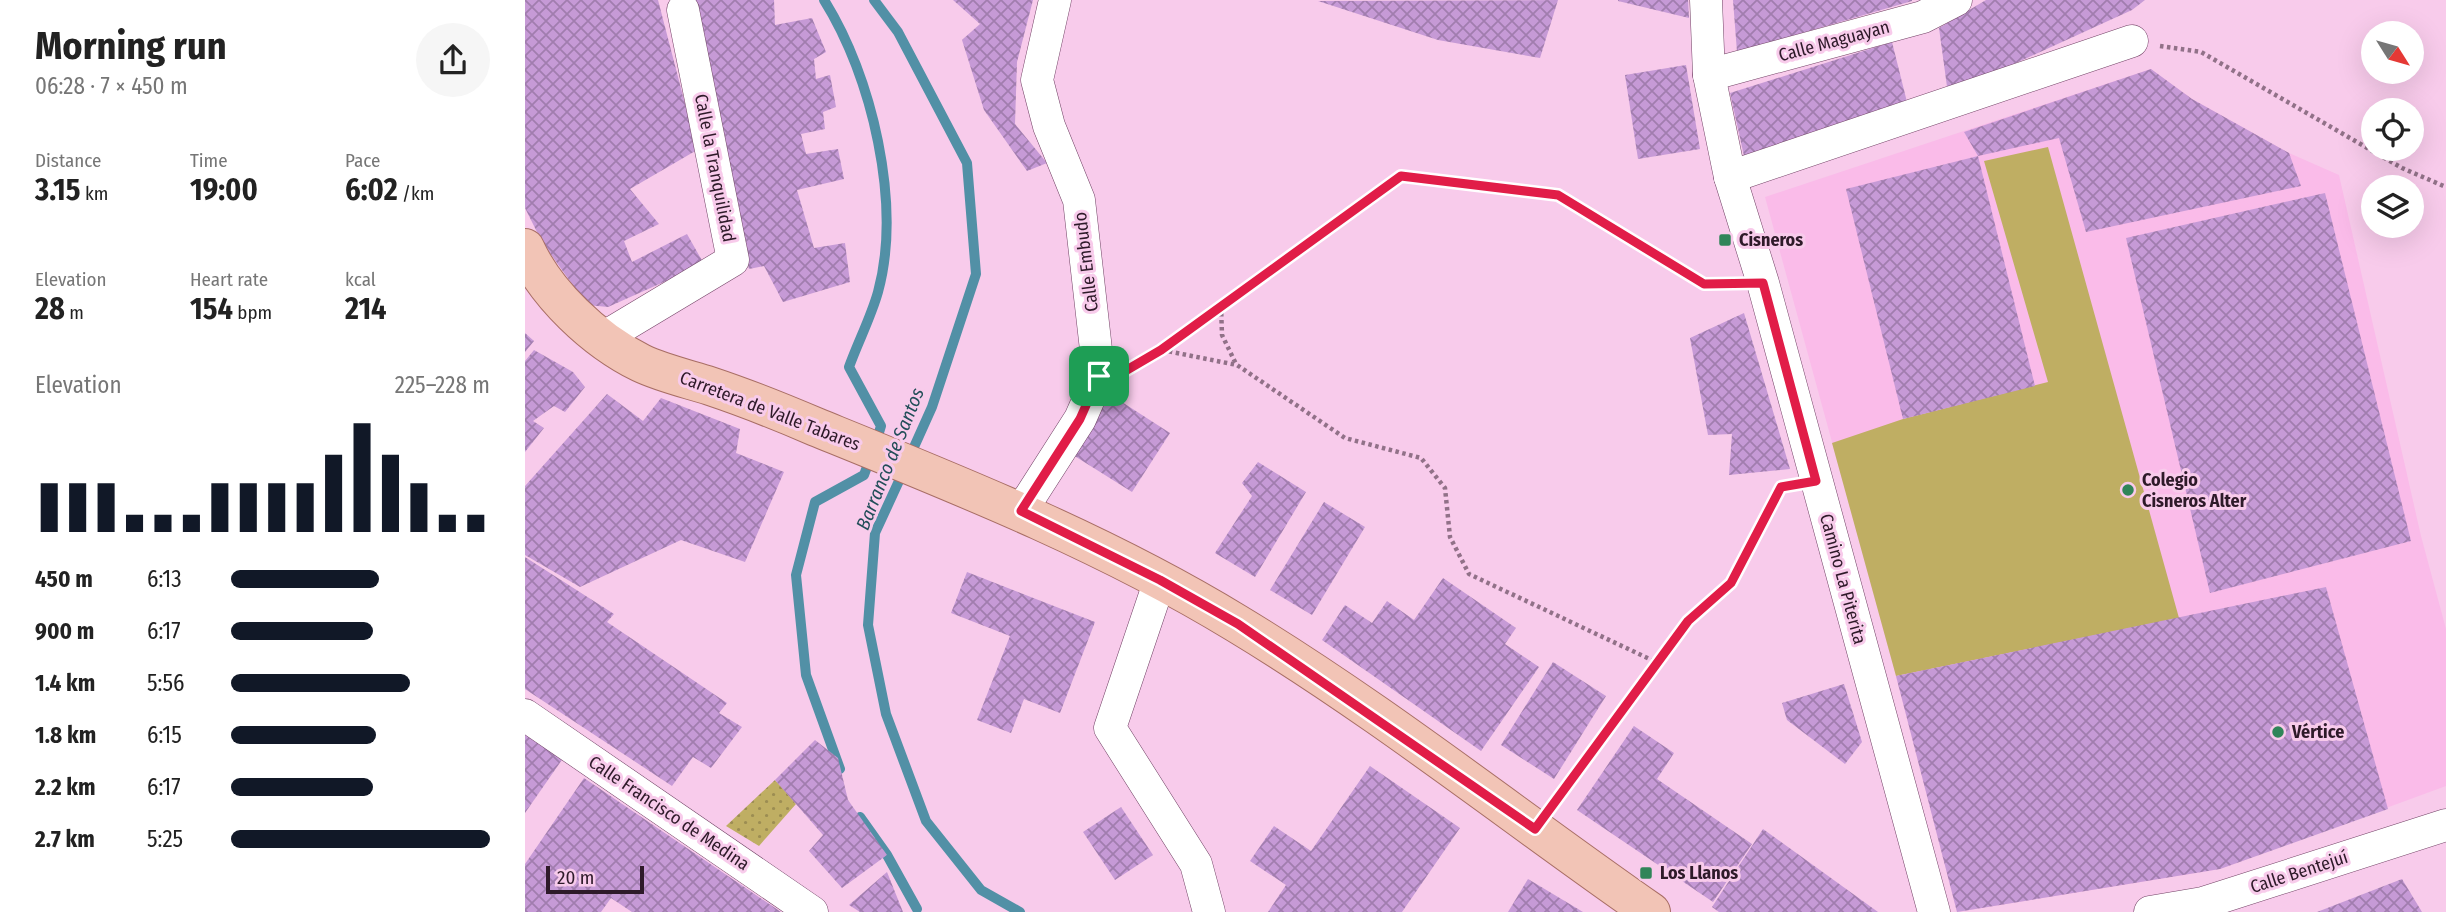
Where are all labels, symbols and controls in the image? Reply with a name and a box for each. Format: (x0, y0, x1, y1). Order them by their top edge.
street label: Calle Maguayan (1776, 16, 1892, 66)
north arrow (2361, 21, 2424, 84)
map controls (2361, 21, 2424, 238)
text: Morning run (35, 23, 227, 69)
button: share (416, 23, 490, 97)
text: 06:28 · 7 × 450 m (35, 72, 188, 100)
street label: Calle la Tranquilidad (690, 92, 740, 244)
button: locate (2361, 98, 2424, 161)
text: Distance (35, 149, 102, 172)
text: Time (190, 149, 228, 172)
text: Pace (345, 149, 380, 172)
text: 3.15 (35, 172, 80, 208)
text: 19:00 (190, 172, 258, 208)
text: 6:02 (345, 172, 398, 208)
button: layers (2361, 175, 2424, 238)
text: km (80, 182, 108, 205)
text: /km (398, 182, 434, 205)
street label: Calle Embudo (1069, 211, 1103, 313)
place label: Cisneros (1739, 229, 1803, 251)
marker: Cisneros (1717, 232, 1733, 248)
text: Elevation (35, 268, 107, 291)
text: Heart rate (190, 268, 268, 291)
text: kcal (345, 268, 376, 291)
text: 28 (35, 291, 65, 327)
text: 154 (190, 291, 233, 327)
text: 214 (345, 291, 387, 327)
text: m (65, 301, 84, 324)
text: bpm (233, 301, 272, 324)
pin (1069, 346, 1129, 406)
icon: arrive (1080, 357, 1118, 395)
street label: Carretera de Valle Tabares (677, 366, 864, 456)
text: Elevation (35, 371, 122, 399)
text: 225–228 m (395, 371, 490, 399)
water label: Barranco de Santos (851, 385, 929, 533)
place label: Colegio Cisneros Alter (2142, 469, 2247, 512)
marker: Colegio Cisneros Alter (2120, 482, 2136, 498)
street label: Camino La Piterita (1815, 511, 1871, 647)
text: 450 m (35, 565, 93, 593)
text: 6:13 (147, 565, 182, 593)
text: 900 m (35, 617, 94, 645)
text: 6:17 (147, 617, 181, 645)
text: 1.4 km (35, 669, 95, 697)
text: 5:56 (147, 669, 185, 697)
text: 1.8 km (35, 721, 96, 749)
text: 6:15 (147, 721, 182, 749)
place label: Vértice (2291, 721, 2344, 743)
marker: Vértice (2270, 724, 2286, 740)
street label: Calle Francisco de Medina (584, 751, 754, 875)
text: 2.2 km (35, 773, 96, 801)
text: 6:17 (147, 773, 181, 801)
text: 2.7 km (35, 825, 95, 853)
text: 5:25 (147, 825, 183, 853)
street label: Calle Bentejuí (2247, 846, 2351, 898)
place label: Los Llanos (1660, 862, 1738, 884)
scale bar (546, 863, 644, 895)
marker: Los Llanos (1638, 865, 1654, 881)
text: 20 m (557, 866, 594, 889)

